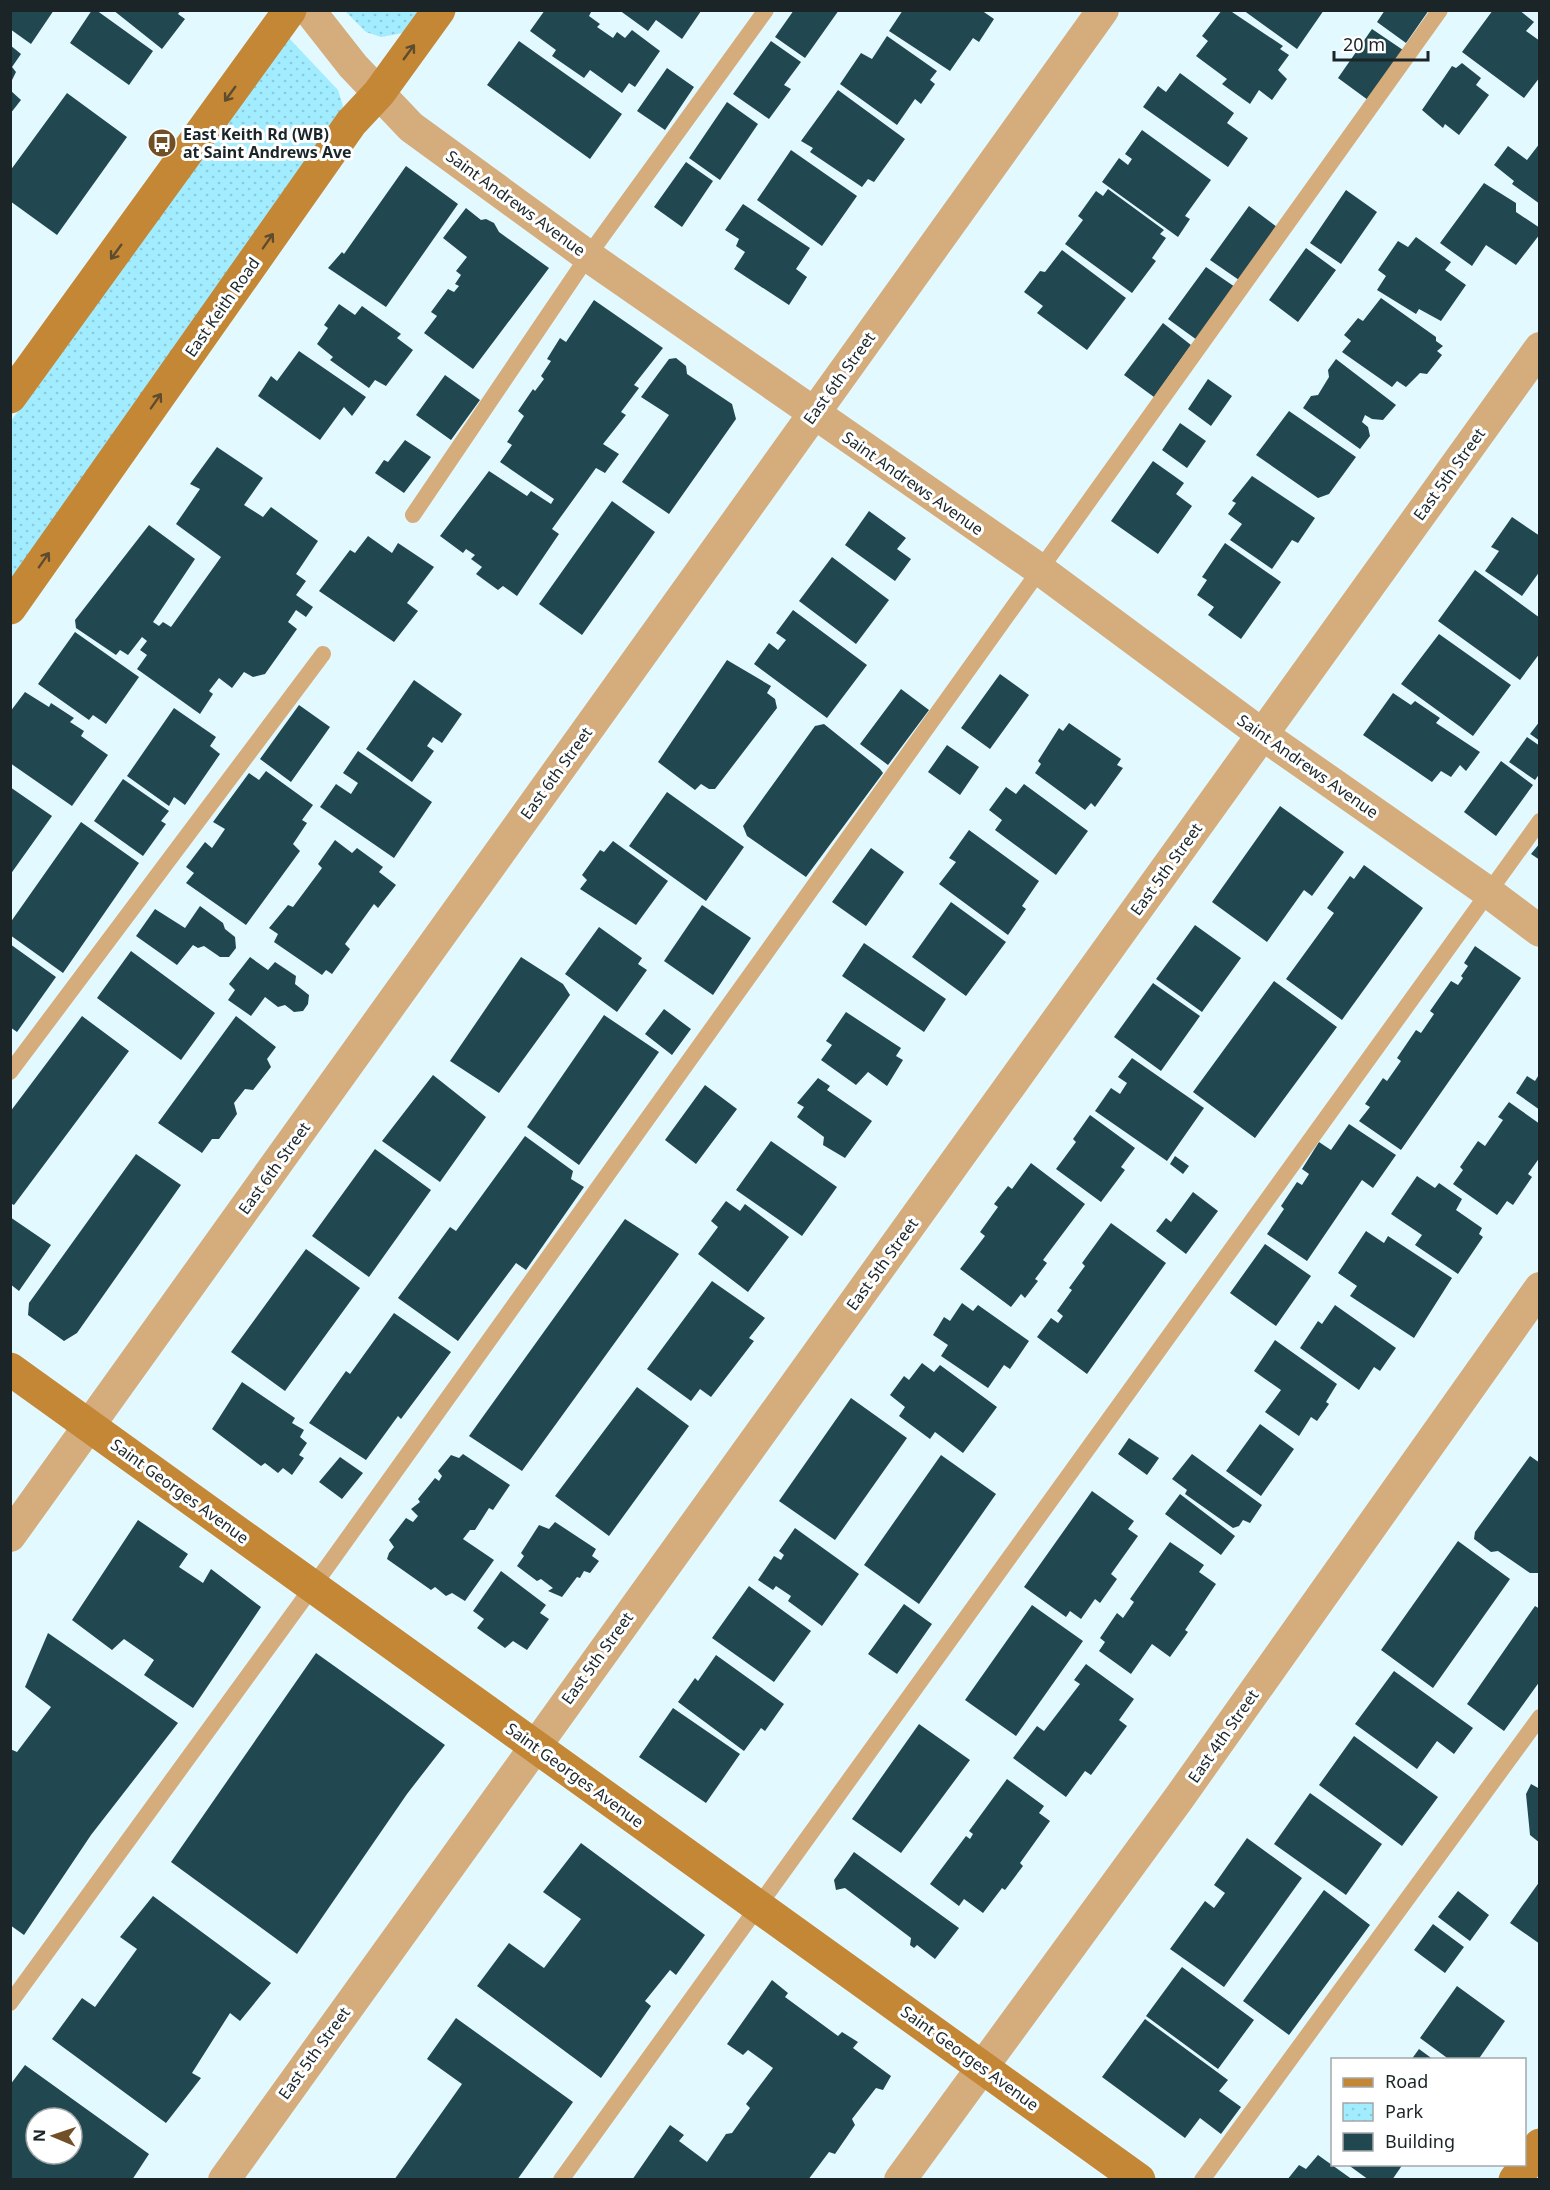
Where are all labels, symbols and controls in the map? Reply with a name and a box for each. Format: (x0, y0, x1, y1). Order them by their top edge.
scale bar (1334, 24, 1428, 62)
text: 20 m (1343, 32, 1385, 56)
one-way arrow (403, 44, 415, 60)
one-way arrow (224, 86, 236, 102)
place label: East Keith Rd (WB) at Saint Andrews Ave (183, 123, 352, 163)
bus stop icon: East Keith Rd (WB) at Saint Andrews Ave (146, 127, 178, 159)
street label: Saint Andrews Avenue (442, 145, 590, 261)
one-way arrow (262, 234, 274, 250)
one-way arrow (110, 244, 122, 260)
street label: East Keith Road (179, 253, 265, 361)
street label: East 6th Street (798, 327, 880, 429)
one-way arrow (150, 393, 162, 409)
street label: East 5th Street (1408, 423, 1490, 525)
street label: Saint Andrews Avenue (838, 426, 988, 540)
one-way arrow (38, 553, 50, 569)
street label: Saint Andrews Avenue (1233, 709, 1383, 823)
street label: East 6th Street (515, 722, 597, 824)
street label: East 5th Street (1125, 818, 1207, 920)
street label: East 6th Street (233, 1117, 315, 1219)
street label: East 5th Street (841, 1213, 923, 1315)
street label: Saint Georges Avenue (107, 1433, 253, 1549)
street label: East 5th Street (556, 1607, 638, 1709)
street label: East 4th Street (1183, 1685, 1263, 1787)
street label: Saint Georges Avenue (502, 1717, 648, 1833)
street label: Saint Georges Avenue (897, 2000, 1043, 2116)
street label: East 5th Street (273, 2002, 355, 2104)
legend (1331, 2058, 1526, 2166)
text: Road (1385, 2069, 1428, 2093)
text: Park (1385, 2099, 1423, 2123)
north arrow (24, 2106, 84, 2166)
text: N (28, 2129, 50, 2142)
text: Building (1385, 2129, 1455, 2153)

